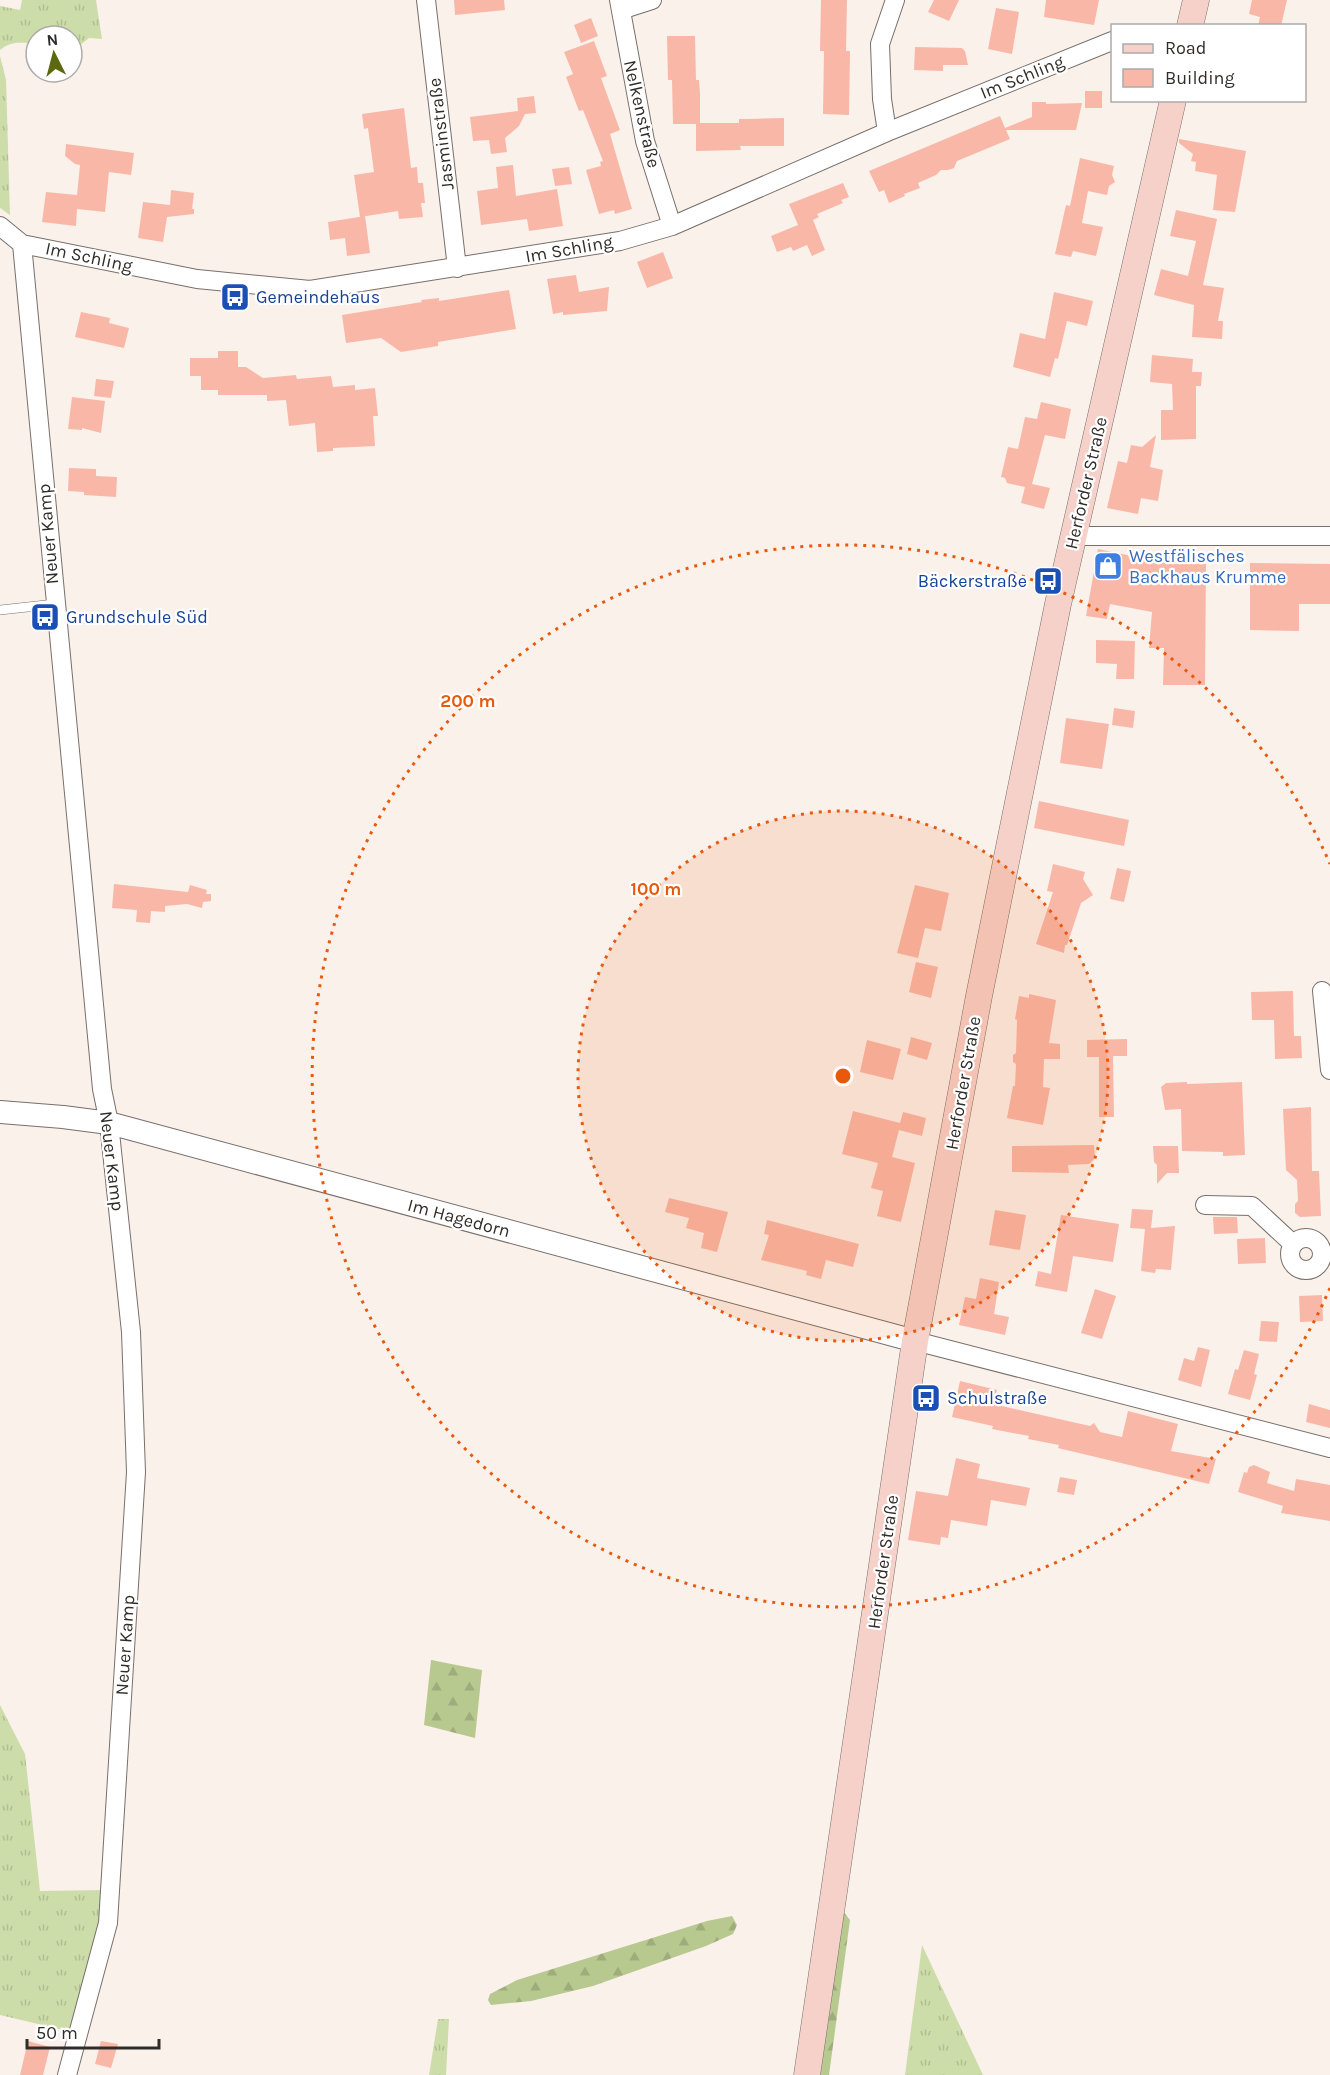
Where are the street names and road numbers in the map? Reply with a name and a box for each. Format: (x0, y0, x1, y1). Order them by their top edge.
street label: Im Schling (977, 50, 1067, 104)
street label: Nelkenstraße (619, 58, 665, 170)
street label: Jasminstraße (423, 77, 459, 191)
street label: Im Schling (523, 230, 615, 268)
street label: Im Schling (43, 237, 135, 277)
street label: Herforder Straße (1060, 415, 1112, 551)
street label: Neuer Kamp (33, 483, 63, 585)
street label: Herforder Straße (940, 1014, 986, 1152)
street label: Neuer Kamp (95, 1110, 129, 1212)
street label: Im Hagedorn (405, 1194, 513, 1242)
street label: Herforder Straße (863, 1493, 903, 1631)
street label: Neuer Kamp (111, 1594, 139, 1696)

